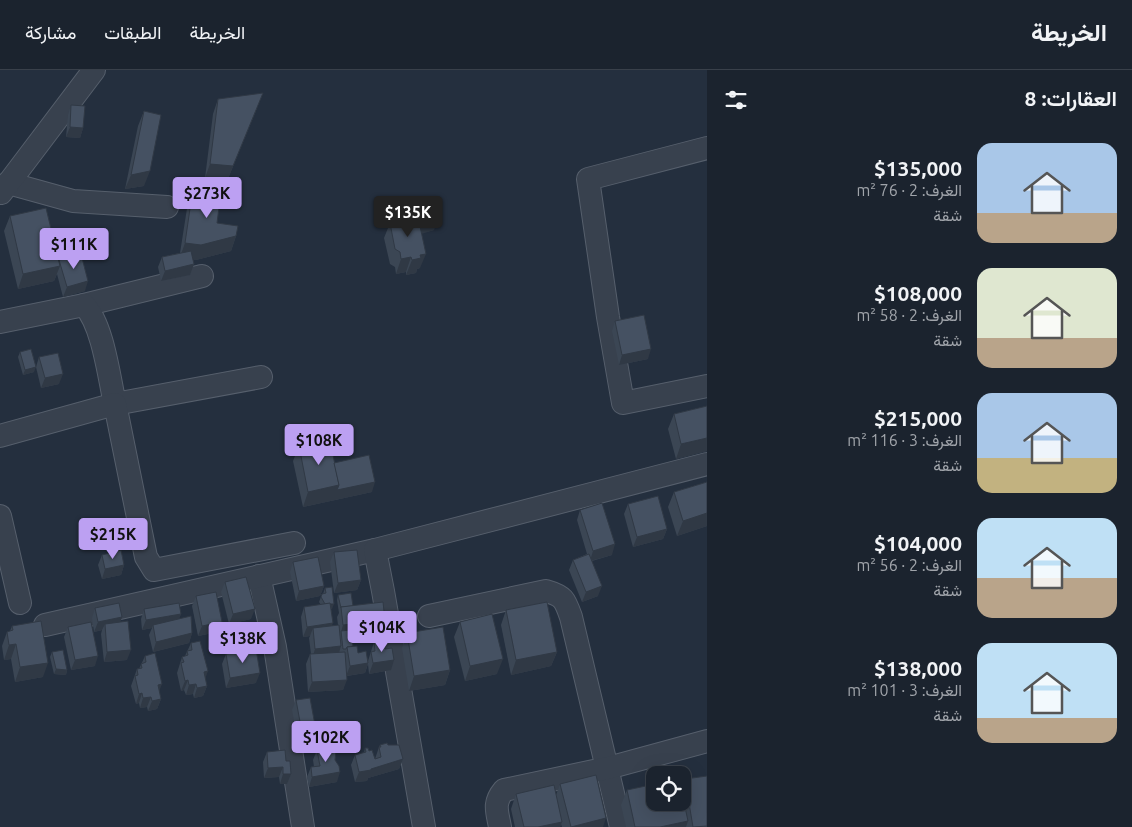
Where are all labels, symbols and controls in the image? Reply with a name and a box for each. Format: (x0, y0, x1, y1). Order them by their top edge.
text: الخريطة (1031, 19, 1107, 46)
text: مشاركة (25, 22, 76, 42)
text: الطبقات (104, 22, 161, 42)
text: الخريطة (189, 22, 245, 42)
icon: filters (722, 86, 750, 114)
text: العقارات: 8 (1025, 86, 1117, 110)
text: $135,000 (874, 156, 962, 180)
icon: home (1017, 163, 1077, 223)
pin: $273K (172, 176, 242, 219)
text: الغرف: 2 · 76 m² (856, 181, 962, 199)
text: $273K (184, 184, 230, 202)
pin: $135K (373, 196, 443, 238)
text: $135K (385, 203, 431, 221)
text: شقة (933, 206, 962, 224)
pin: $111K (39, 228, 109, 270)
text: $111K (51, 235, 97, 253)
text: $108,000 (874, 281, 962, 305)
icon: home (1017, 288, 1077, 348)
text: الغرف: 2 · 58 m² (856, 306, 962, 324)
text: شقة (933, 331, 962, 349)
text: $215,000 (874, 406, 962, 430)
icon: home (1017, 413, 1077, 473)
pin: $108K (284, 424, 354, 466)
text: $108K (296, 431, 342, 449)
text: الغرف: 3 · 116 m² (847, 431, 962, 449)
text: شقة (933, 456, 962, 474)
pin: $215K (78, 518, 148, 560)
text: $215K (90, 525, 136, 543)
text: $104,000 (874, 531, 962, 555)
icon: home (1017, 538, 1077, 598)
text: الغرف: 2 · 56 m² (856, 556, 962, 574)
text: شقة (933, 581, 962, 599)
pin: $104K (347, 610, 417, 653)
text: $104K (359, 618, 405, 636)
pin: $138K (208, 622, 278, 664)
text: $138K (220, 629, 266, 647)
text: $138,000 (874, 656, 962, 680)
icon: home (1017, 663, 1077, 723)
text: الغرف: 3 · 101 m² (847, 681, 962, 699)
text: شقة (933, 706, 962, 724)
pin: $102K (291, 720, 361, 763)
text: $102K (303, 728, 349, 746)
map controls (646, 766, 691, 811)
button: locate (646, 766, 691, 811)

